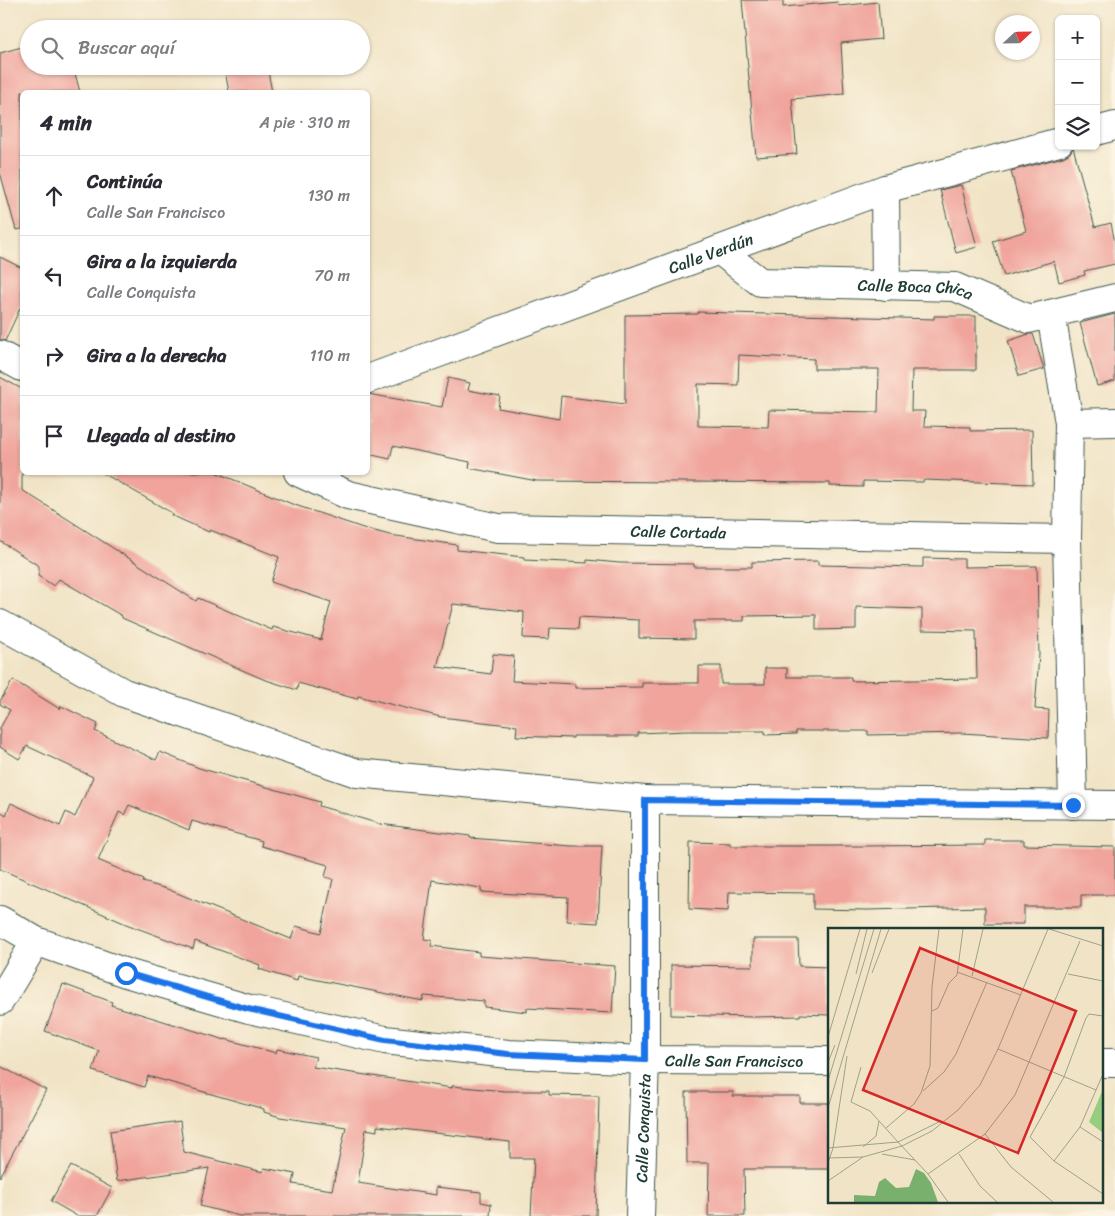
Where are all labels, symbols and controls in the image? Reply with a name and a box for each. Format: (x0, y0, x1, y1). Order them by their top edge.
north arrow (995, 15, 1040, 60)
map controls (1055, 15, 1100, 150)
button: + (1055, 15, 1100, 60)
search box (20, 20, 370, 75)
text: Buscar aquí (78, 31, 175, 64)
icon: search (38, 34, 66, 62)
button: − (1055, 60, 1100, 105)
text: 4 min (40, 104, 92, 142)
button: layers (1055, 105, 1100, 150)
text: A pie · 310 m (259, 108, 350, 137)
text: Continúa (87, 165, 162, 198)
text: 130 m (308, 181, 350, 210)
icon: ahead (40, 182, 68, 210)
text: Calle San Francisco (87, 198, 225, 227)
street label: Calle Verdún (664, 224, 758, 282)
text: Gira a la izquierda (87, 245, 237, 278)
text: 70 m (314, 261, 350, 290)
icon: left (40, 262, 68, 290)
street label: Calle Boca Chica (857, 270, 978, 308)
text: Calle Conquista (87, 278, 196, 307)
text: Gira a la derecha (87, 339, 226, 372)
text: 110 m (310, 341, 350, 370)
icon: right (40, 342, 68, 370)
text: Llegada al destino (87, 419, 236, 452)
icon: arrive (40, 422, 68, 450)
street label: Calle Cortada (630, 516, 727, 547)
route end (1062, 794, 1085, 817)
inset map (828, 928, 1102, 1204)
route start (115, 962, 138, 985)
street label: Calle San Francisco (665, 1046, 803, 1075)
street label: Calle Conquista (627, 1073, 659, 1183)

